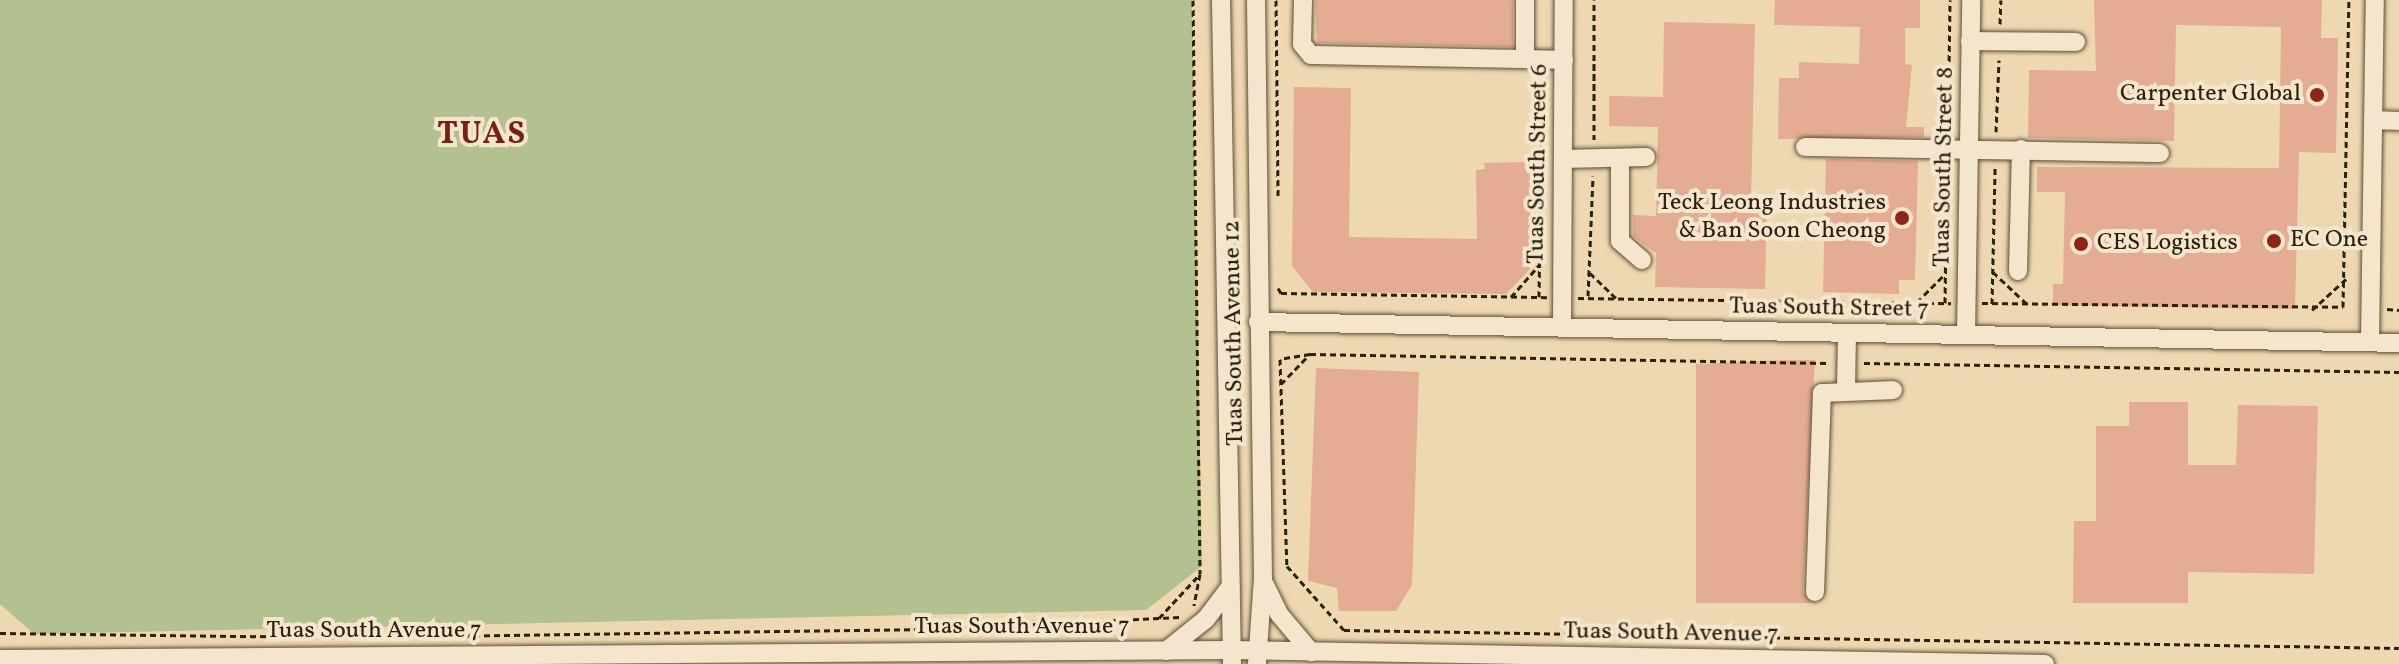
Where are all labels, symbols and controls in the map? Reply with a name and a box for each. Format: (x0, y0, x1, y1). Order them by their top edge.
street label: Tuas South Street 6 (1523, 64, 1555, 264)
street label: Tuas South Street 8 (1929, 67, 1961, 267)
place label: Carpenter Global (2120, 81, 2301, 109)
marker: Carpenter Global (2308, 86, 2326, 104)
district label: TUAS (437, 116, 527, 154)
place label: Teck Leong Industries & Ban Soon Cheong (1658, 190, 1886, 246)
marker: Teck Leong Industries & Ban Soon Cheong (1893, 209, 1911, 227)
street label: Tuas South Avenue 12 (1219, 220, 1251, 446)
place label: EC One (2290, 227, 2368, 255)
place label: CES Logistics (2097, 230, 2238, 258)
marker: EC One (2265, 232, 2283, 250)
marker: CES Logistics (2072, 235, 2090, 253)
street label: Tuas South Street 7 (1729, 293, 1929, 325)
street label: Tuas South Avenue 7 (914, 614, 1130, 642)
street label: Tuas South Avenue 7 (266, 618, 482, 646)
street label: Tuas South Avenue 7 (1563, 618, 1779, 650)

